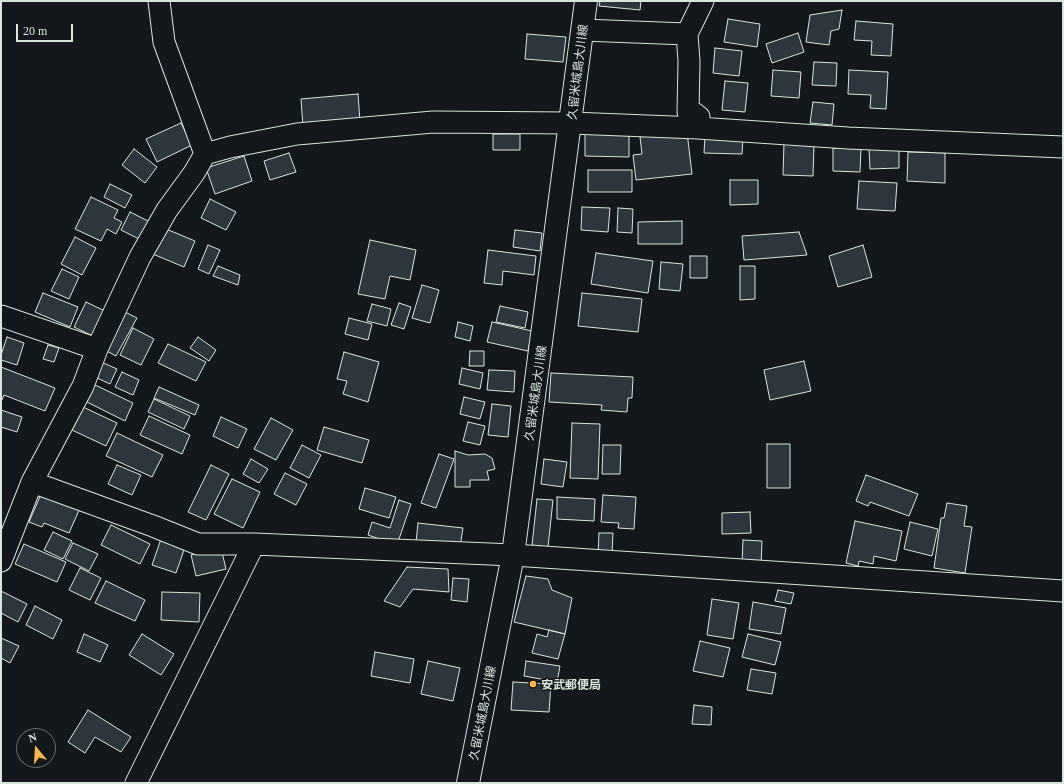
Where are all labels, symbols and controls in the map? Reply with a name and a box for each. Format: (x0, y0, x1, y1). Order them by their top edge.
scale bar (18, 16, 75, 42)
street label: 久留米城島大川線 (564, 23, 590, 121)
text: 20 m (23, 24, 47, 38)
street label: 久留米城島大川線 (521, 344, 549, 442)
street label: 久留米城島大川線 (466, 665, 498, 761)
place label: 安武郵便局 (541, 677, 601, 691)
marker: 安武郵便局 (528, 679, 538, 689)
north arrow (16, 728, 56, 768)
text: N (27, 731, 38, 744)

